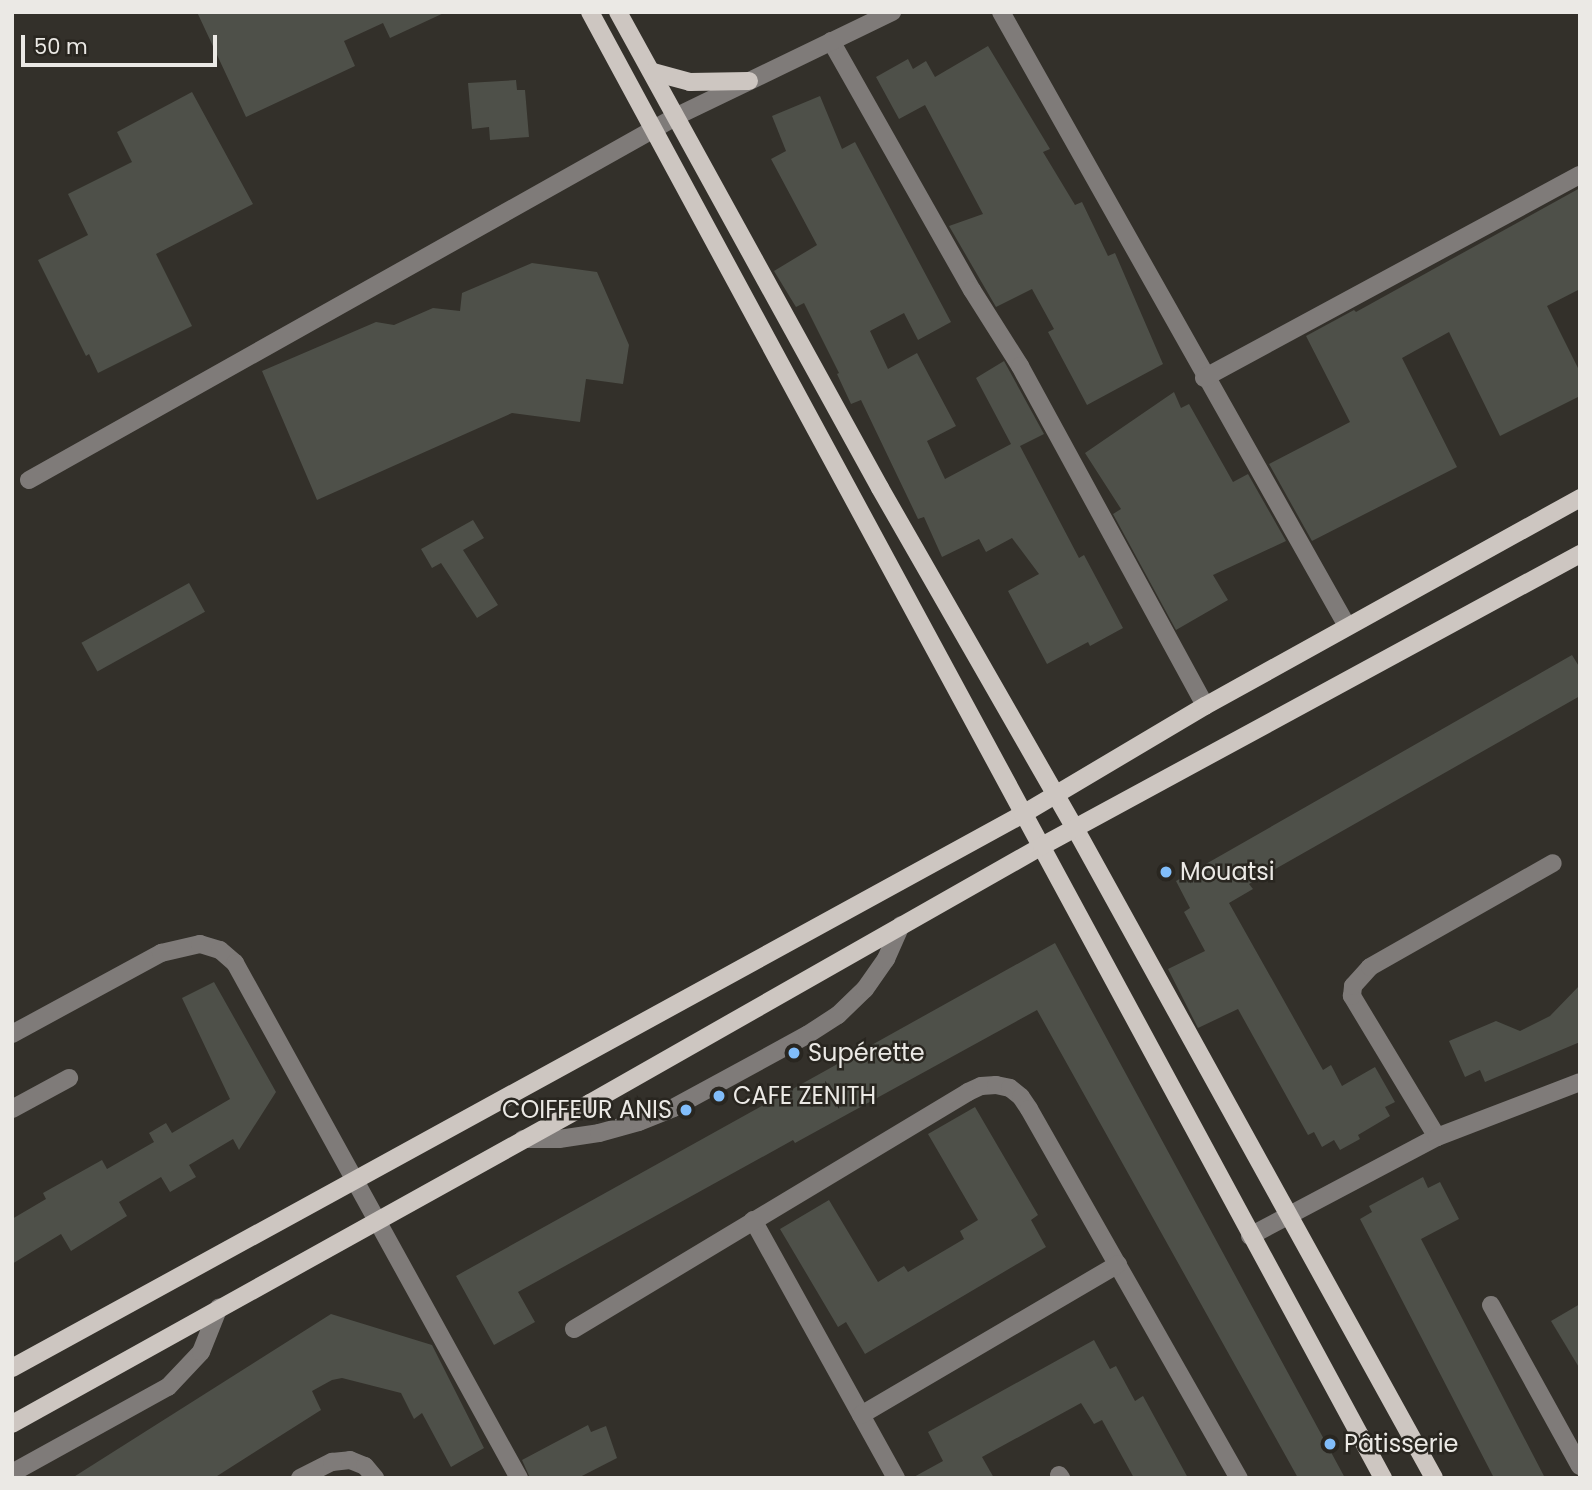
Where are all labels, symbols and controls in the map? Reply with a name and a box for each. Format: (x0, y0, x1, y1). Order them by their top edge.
scale bar (24, 21, 220, 65)
text: 50 m (34, 32, 88, 61)
place label: Mouatsi (1180, 858, 1275, 886)
marker: Mouatsi (1158, 864, 1174, 880)
place label: Supérette (808, 1039, 925, 1067)
marker: Supérette (786, 1045, 802, 1061)
place label: CAFE ZENITH (733, 1082, 876, 1110)
marker: CAFE ZENITH (711, 1088, 727, 1104)
place label: COIFFEUR ANIS (502, 1096, 672, 1124)
marker: COIFFEUR ANIS (678, 1102, 694, 1118)
place label: Pâtisserie (1344, 1430, 1458, 1458)
marker: Pâtisserie (1322, 1436, 1338, 1452)

